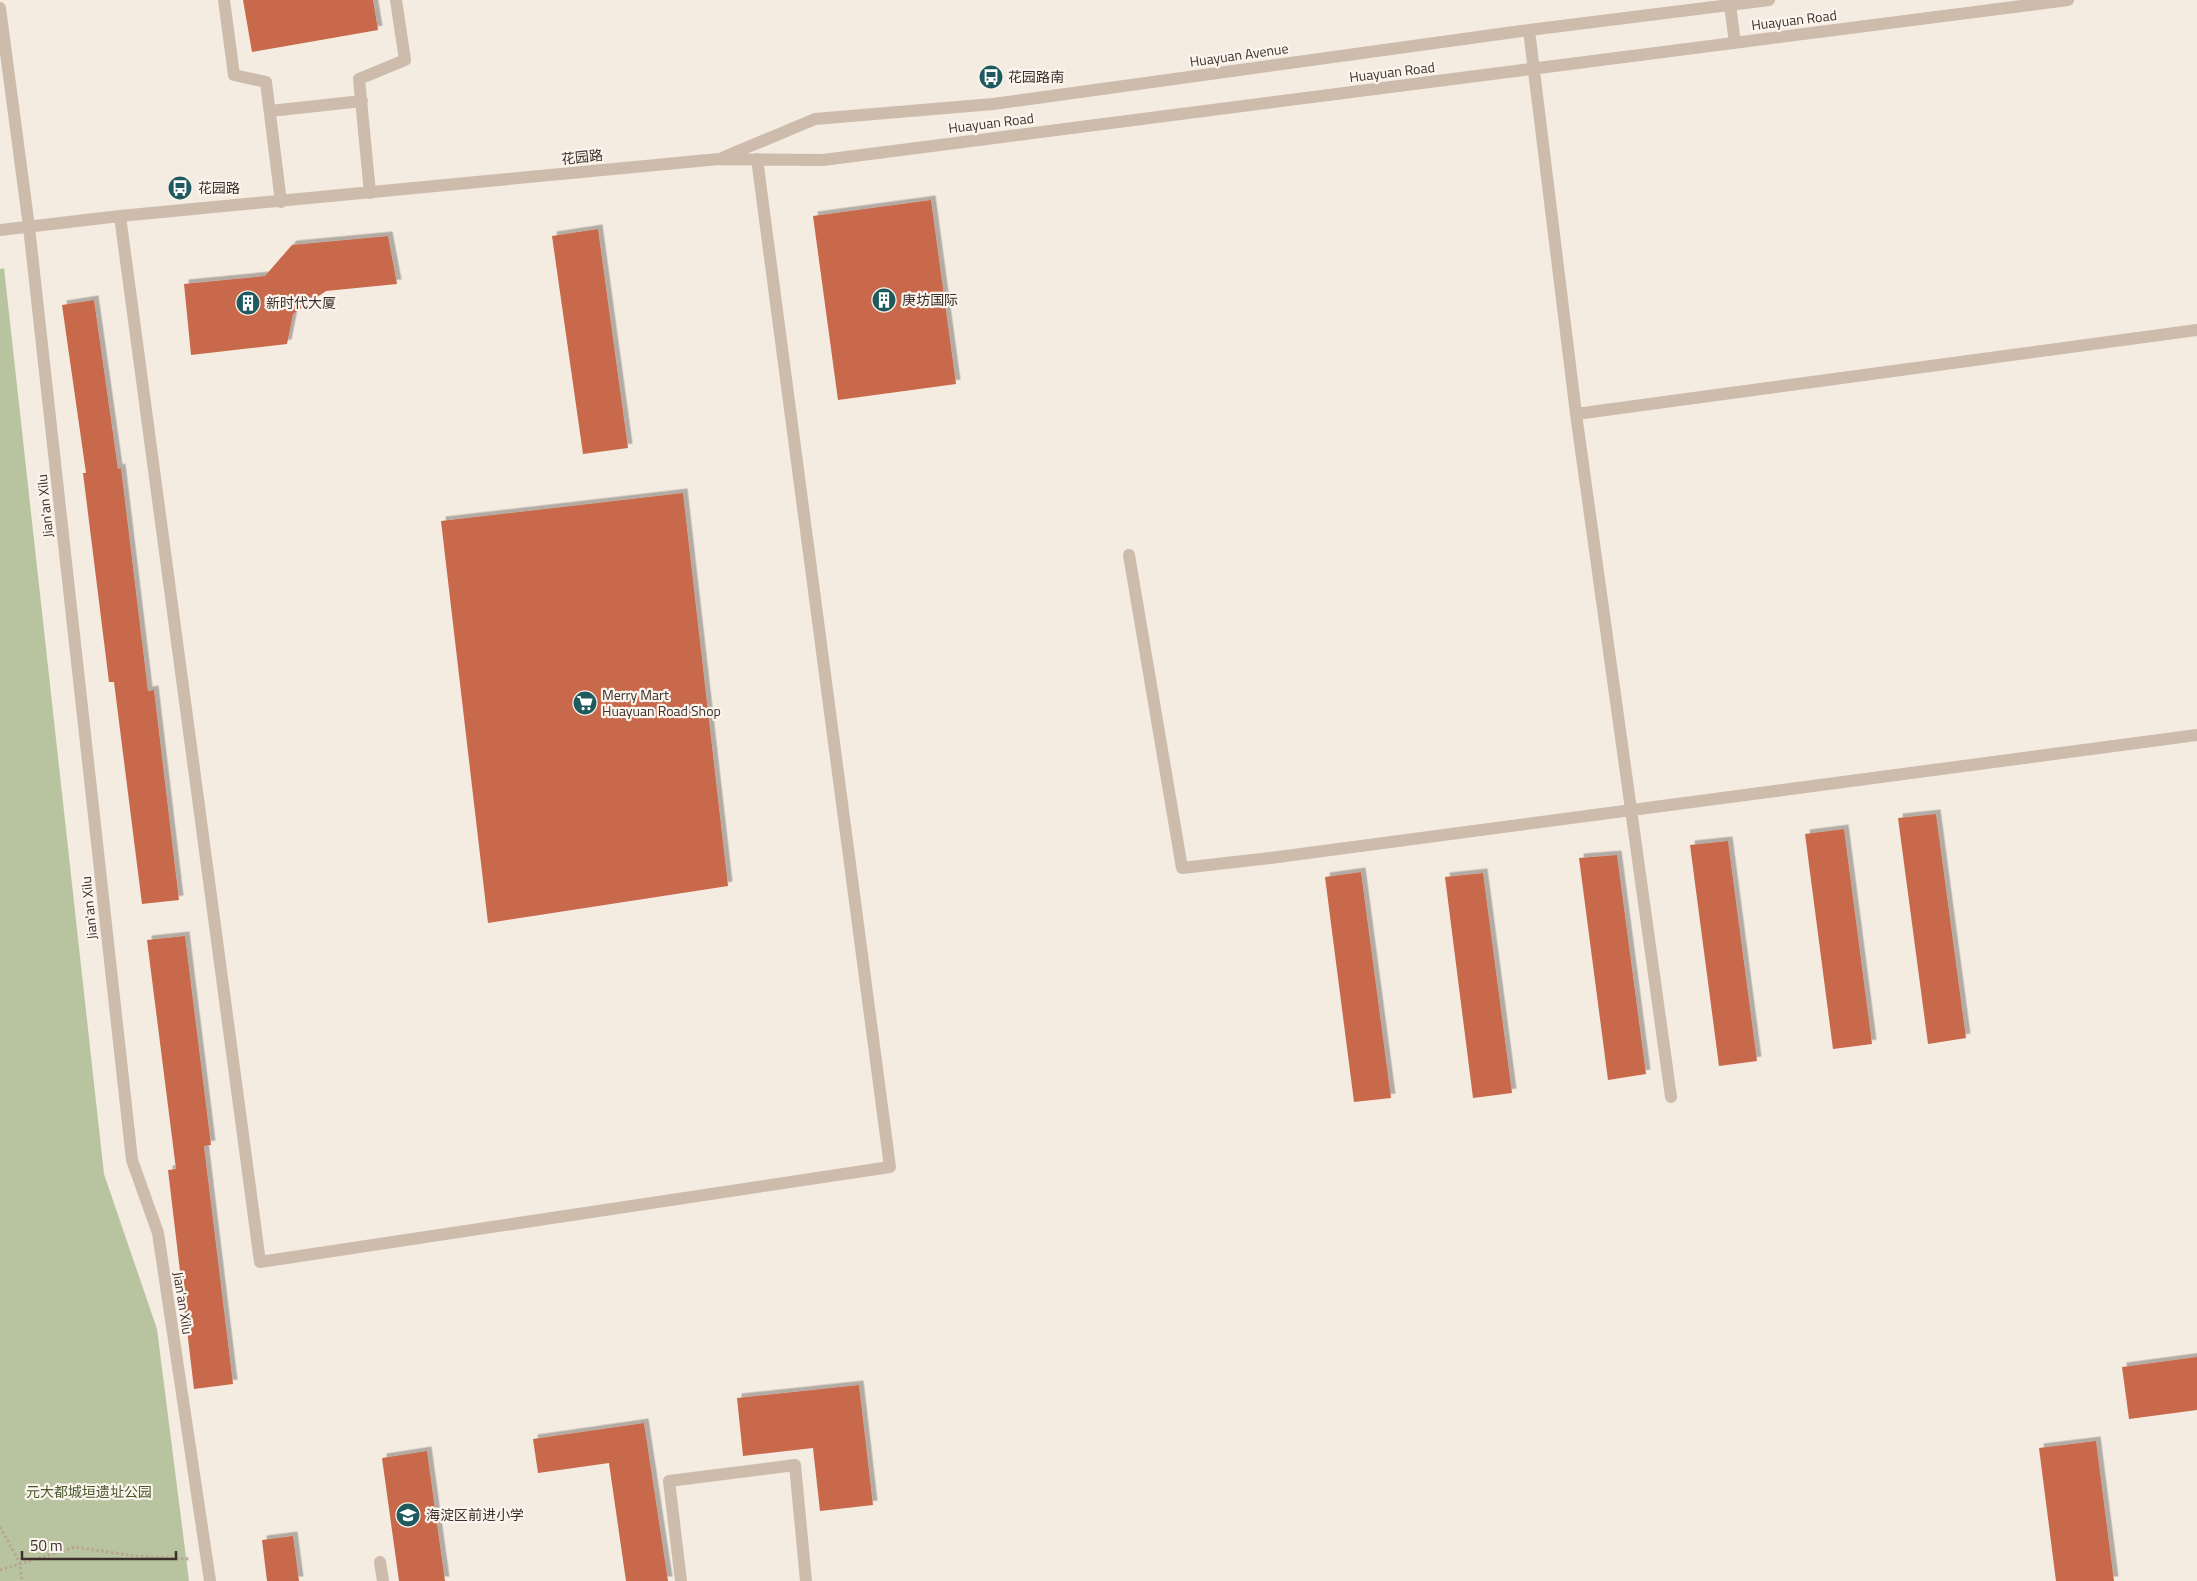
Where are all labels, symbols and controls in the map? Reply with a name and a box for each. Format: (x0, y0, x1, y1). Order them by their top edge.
street label: Huayuan Road (1750, 4, 1838, 35)
street label: Huayuan Avenue (1188, 37, 1290, 72)
street label: Huayuan Road (1348, 56, 1436, 87)
bus stop icon: 花园路南 (978, 64, 1004, 90)
place label: 花园路南 (1008, 66, 1064, 87)
street label: Huayuan Road (947, 107, 1035, 138)
street label: 花园路 (560, 144, 604, 169)
bus stop icon: 花园路 (167, 175, 193, 201)
place label: 花园路 (198, 177, 240, 198)
building icon: 庚坊国际 (871, 287, 897, 313)
place label: 庚坊国际 (902, 289, 958, 310)
building icon: 新时代大厦 (235, 290, 261, 316)
place label: 新时代大厦 (266, 292, 336, 313)
street label: Jian'an Xilu (31, 473, 58, 539)
place label: Merry Mart Huayuan Road Shop (602, 684, 721, 721)
supermarket icon: Merry Mart Huayuan Road Shop (572, 690, 598, 716)
street label: Jian'an Xilu (75, 875, 102, 941)
street label: Jian'an Xilu (168, 1270, 199, 1336)
park label: 元大都城垣遗址公园 (26, 1481, 152, 1502)
school or university icon: 海淀区前进小学 (395, 1502, 421, 1528)
place label: 海淀区前进小学 (426, 1504, 524, 1525)
scale bar (22, 1528, 176, 1560)
text: 50 m (30, 1534, 63, 1557)

